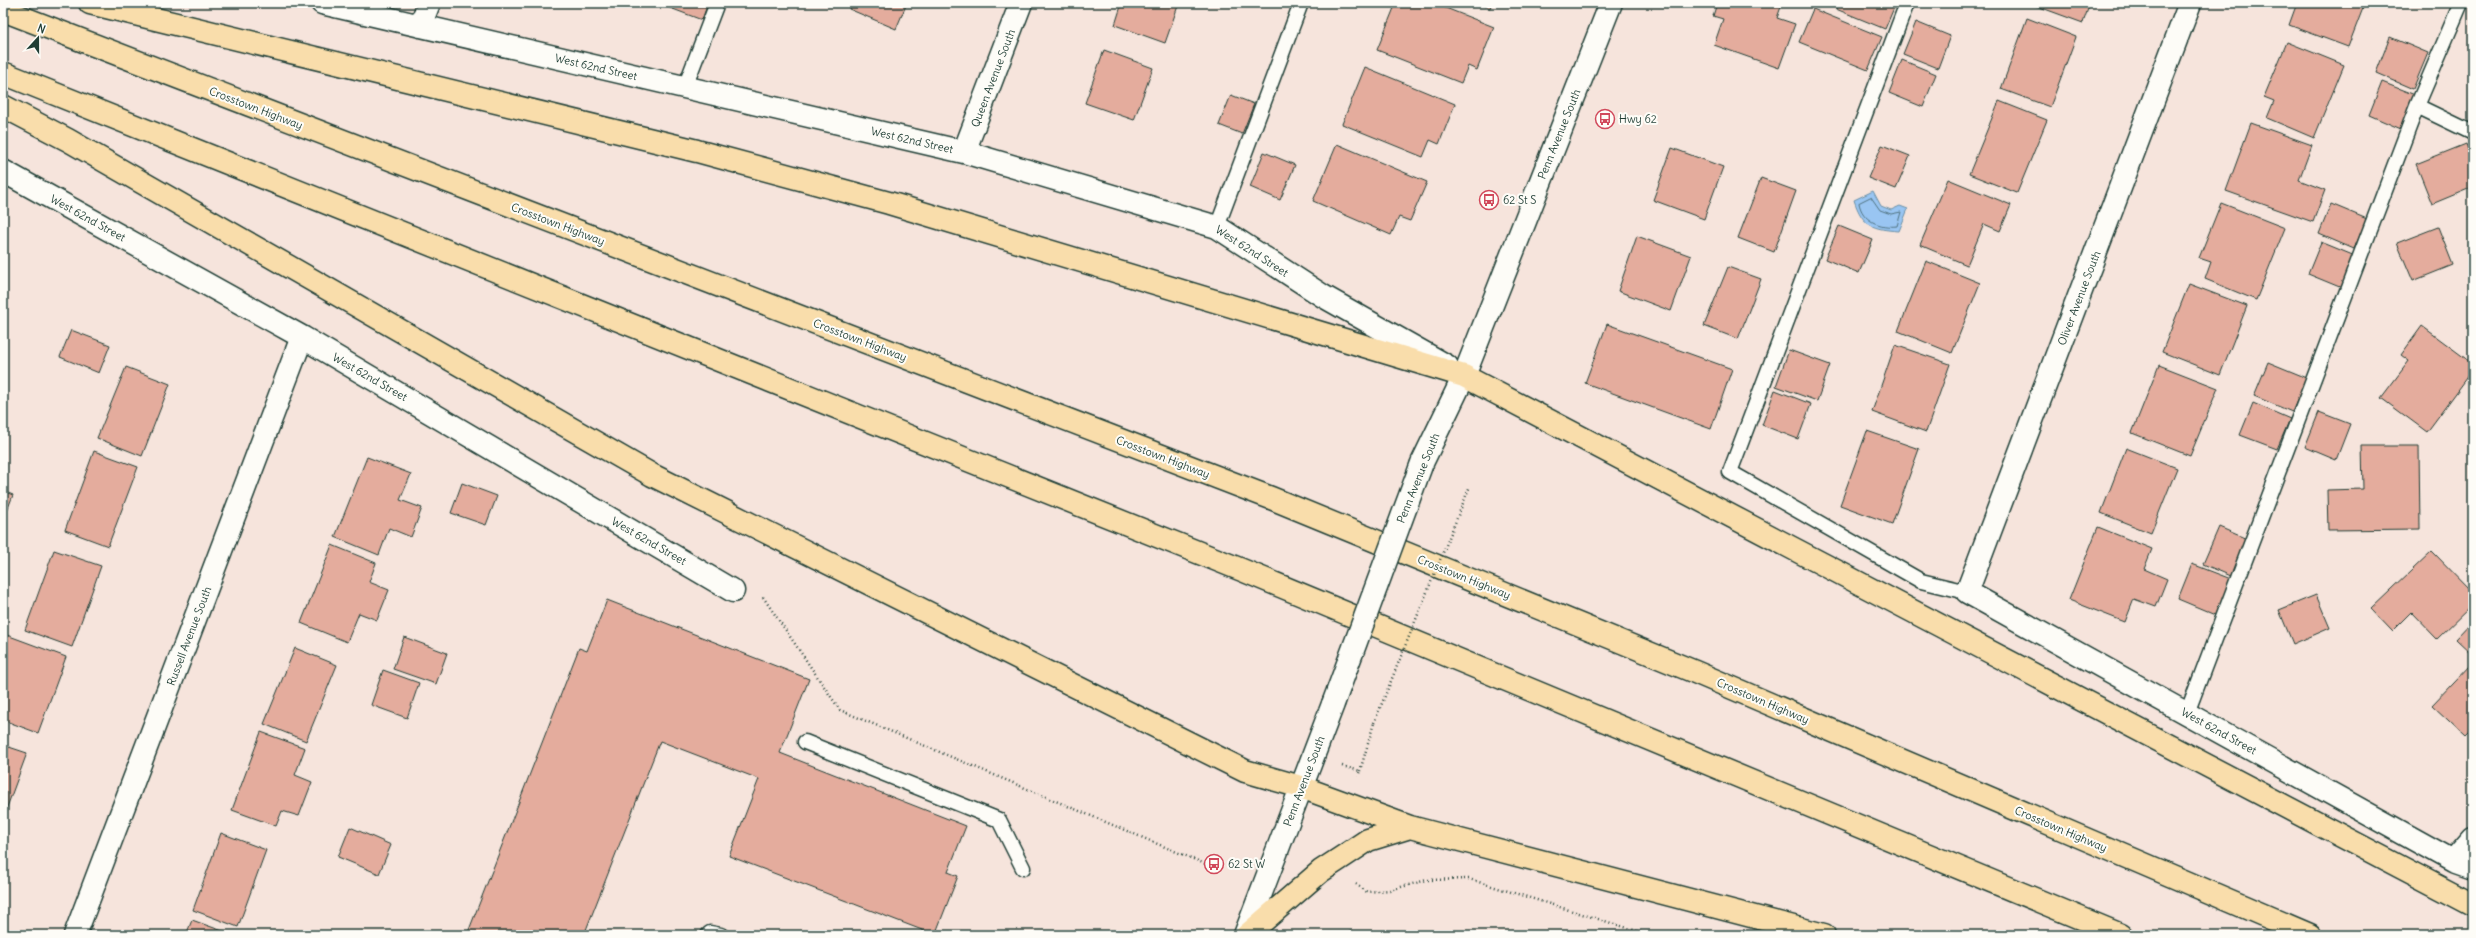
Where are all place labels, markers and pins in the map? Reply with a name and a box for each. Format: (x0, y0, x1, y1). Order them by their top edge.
bus stop icon: Hwy 62 (1594, 108, 1616, 130)
place label: Hwy 62 (1619, 112, 1657, 126)
bus stop icon: 62 St S (1478, 189, 1500, 211)
place label: 62 St S (1503, 193, 1536, 207)
bus stop icon: 62 St W (1203, 853, 1225, 875)
place label: 62 St W (1228, 857, 1265, 871)

